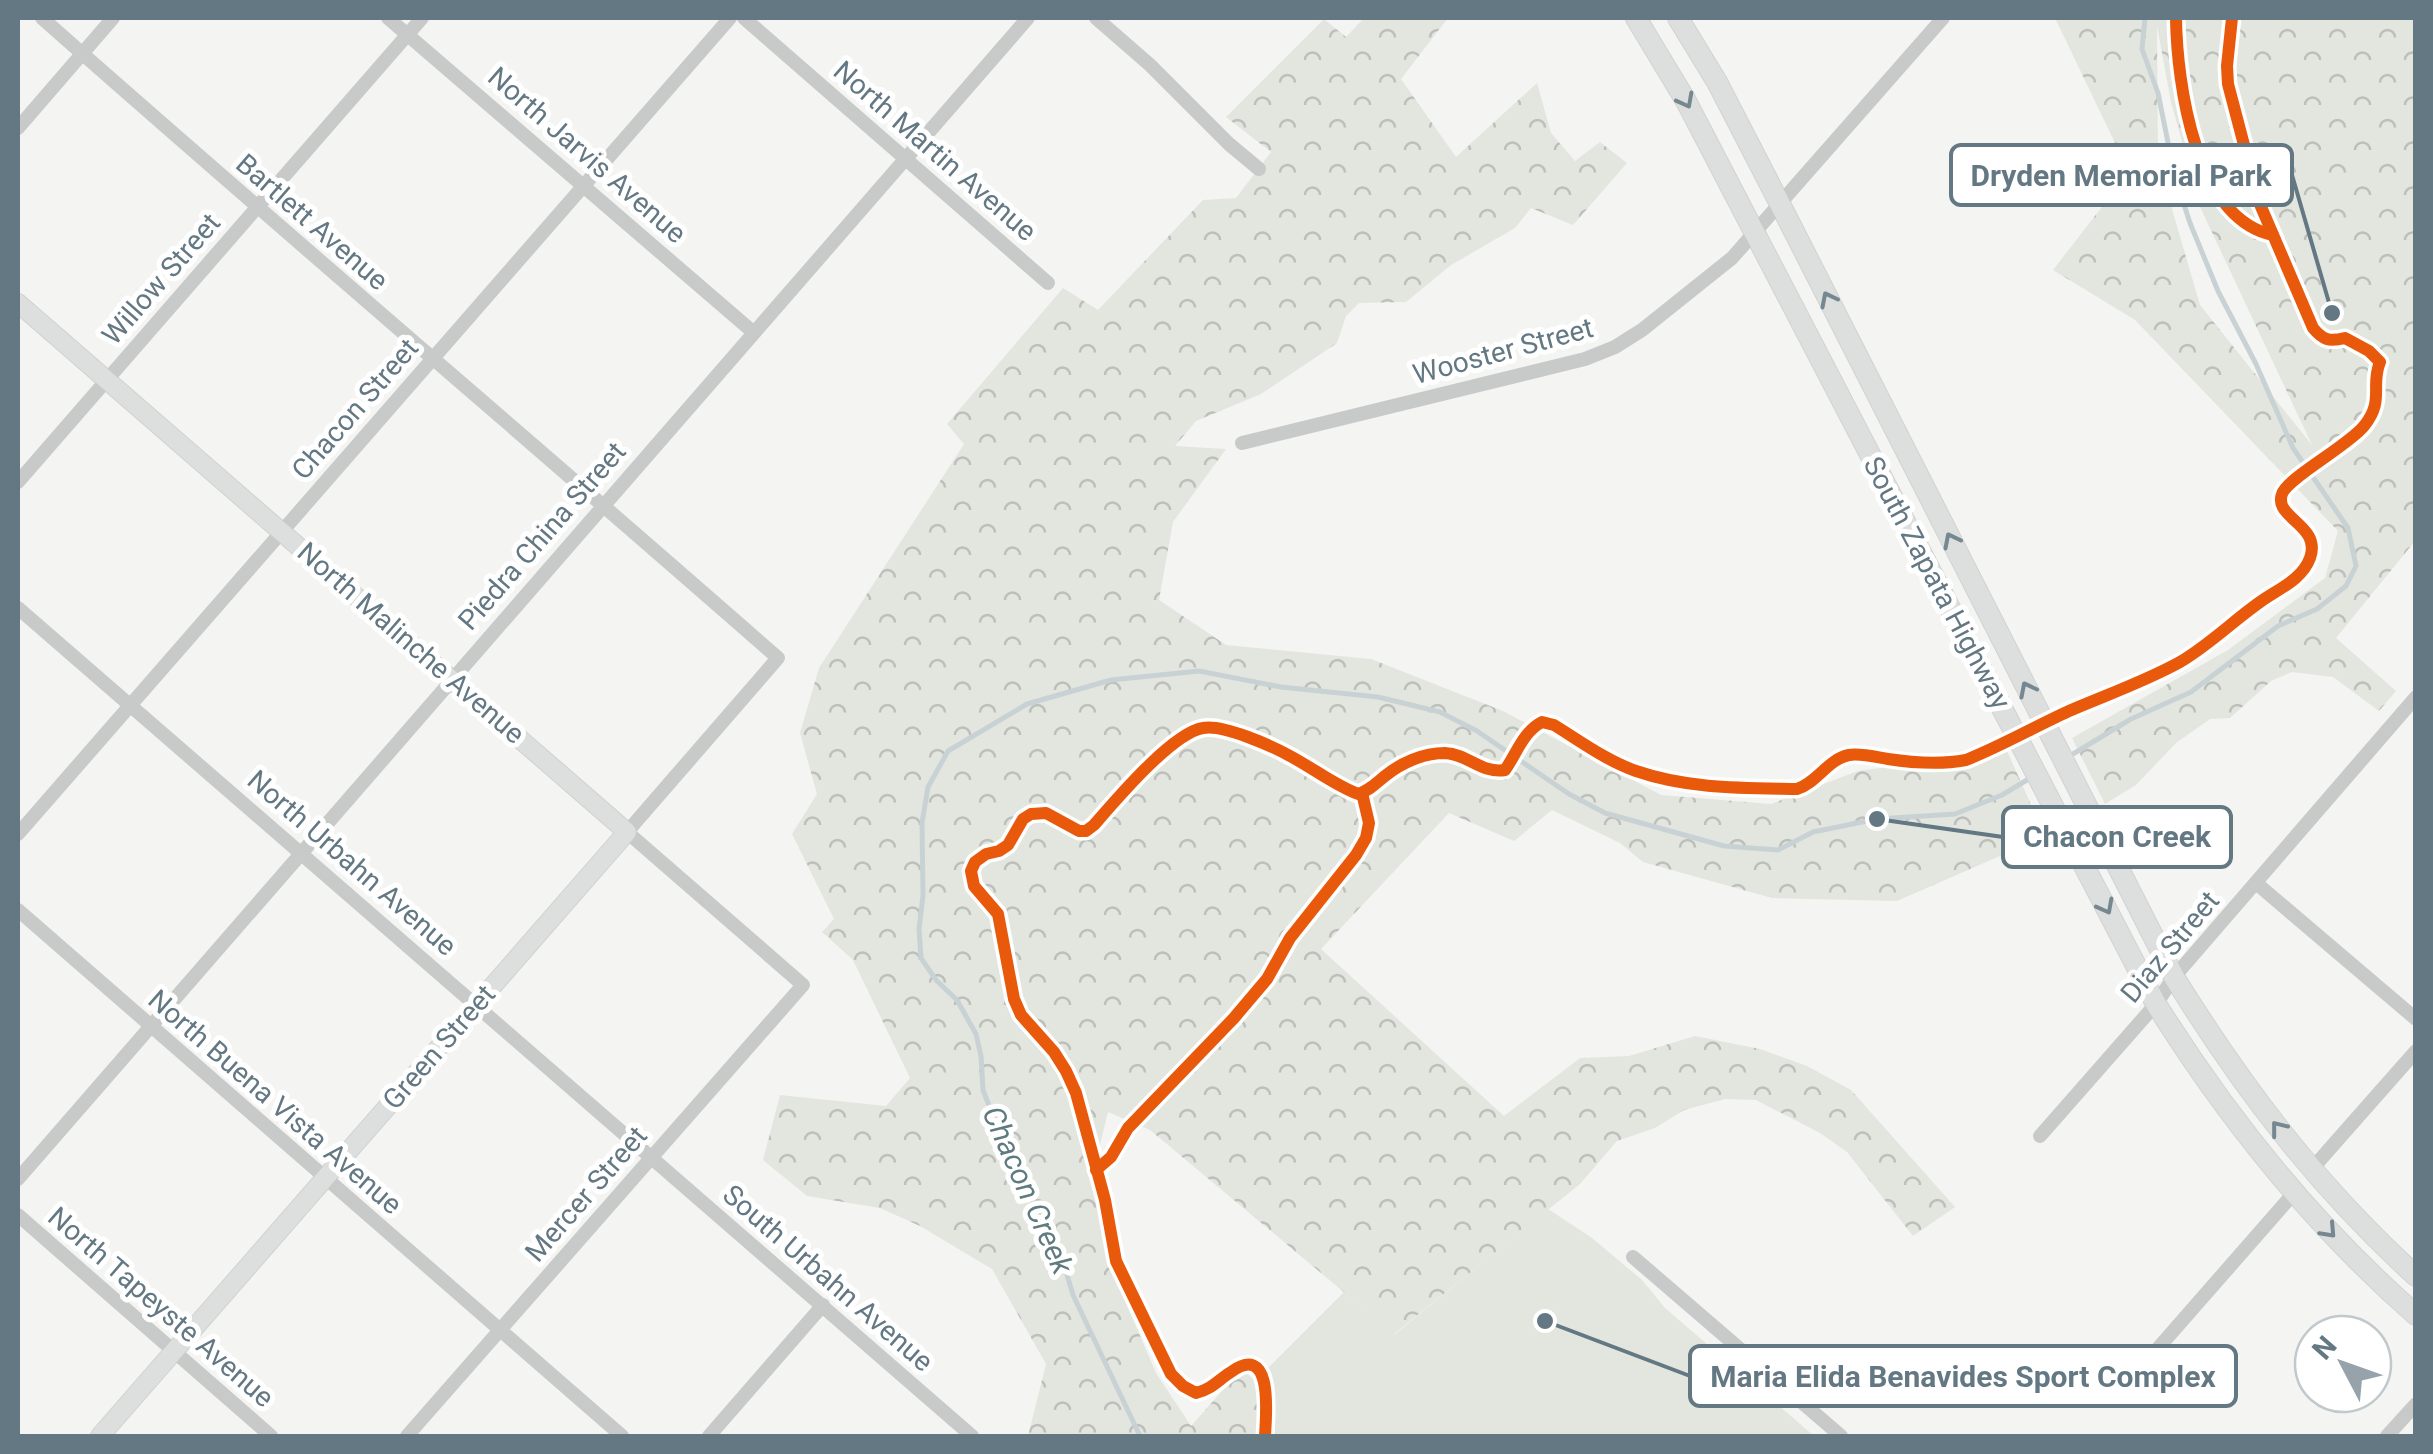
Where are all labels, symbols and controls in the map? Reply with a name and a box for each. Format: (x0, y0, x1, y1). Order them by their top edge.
street label: North Martin Avenue (827, 54, 1043, 248)
street label: North Jarvis Avenue (481, 60, 693, 250)
one-way arrow (1673, 91, 1693, 109)
callout: Dryden Memorial Park (1951, 145, 2292, 205)
street label: Bartlett Avenue (229, 147, 395, 297)
text: Dryden Memorial Park (1970, 158, 2272, 193)
street label: Willow Street (95, 207, 227, 351)
one-way arrow (1821, 291, 1840, 309)
street label: Wooster Street (1409, 311, 1597, 391)
street label: Chacon Street (285, 332, 425, 486)
street label: Piedra China Street (451, 435, 633, 637)
street label: South Zapata Highway (1856, 451, 2018, 715)
one-way arrow (1944, 533, 1963, 551)
street label: North Malinche Avenue (291, 535, 531, 751)
one-way arrow (2020, 682, 2039, 700)
street label: North Urbahn Avenue (241, 763, 463, 963)
callout: Chacon Creek (2003, 807, 2231, 867)
text: Chacon Creek (2023, 819, 2212, 854)
street label: Diaz Street (2114, 885, 2226, 1009)
one-way arrow (2094, 897, 2113, 915)
street label: Green Street (376, 978, 502, 1116)
street label: North Buena Vista Avenue (142, 983, 408, 1221)
water label: Chacon Creek (975, 1101, 1081, 1281)
street label: Mercer Street (518, 1120, 654, 1268)
one-way arrow (2272, 1121, 2290, 1139)
street label: South Urbahn Avenue (716, 1178, 940, 1378)
street label: North Tapeyste Avenue (41, 1200, 281, 1414)
one-way arrow (2317, 1219, 2335, 1238)
north arrow (2293, 1314, 2393, 1414)
text: N (2306, 1330, 2343, 1366)
callout: Maria Elida Benavides Sport Complex (1690, 1346, 2236, 1406)
text: Maria Elida Benavides Sport Complex (1710, 1359, 2216, 1394)

